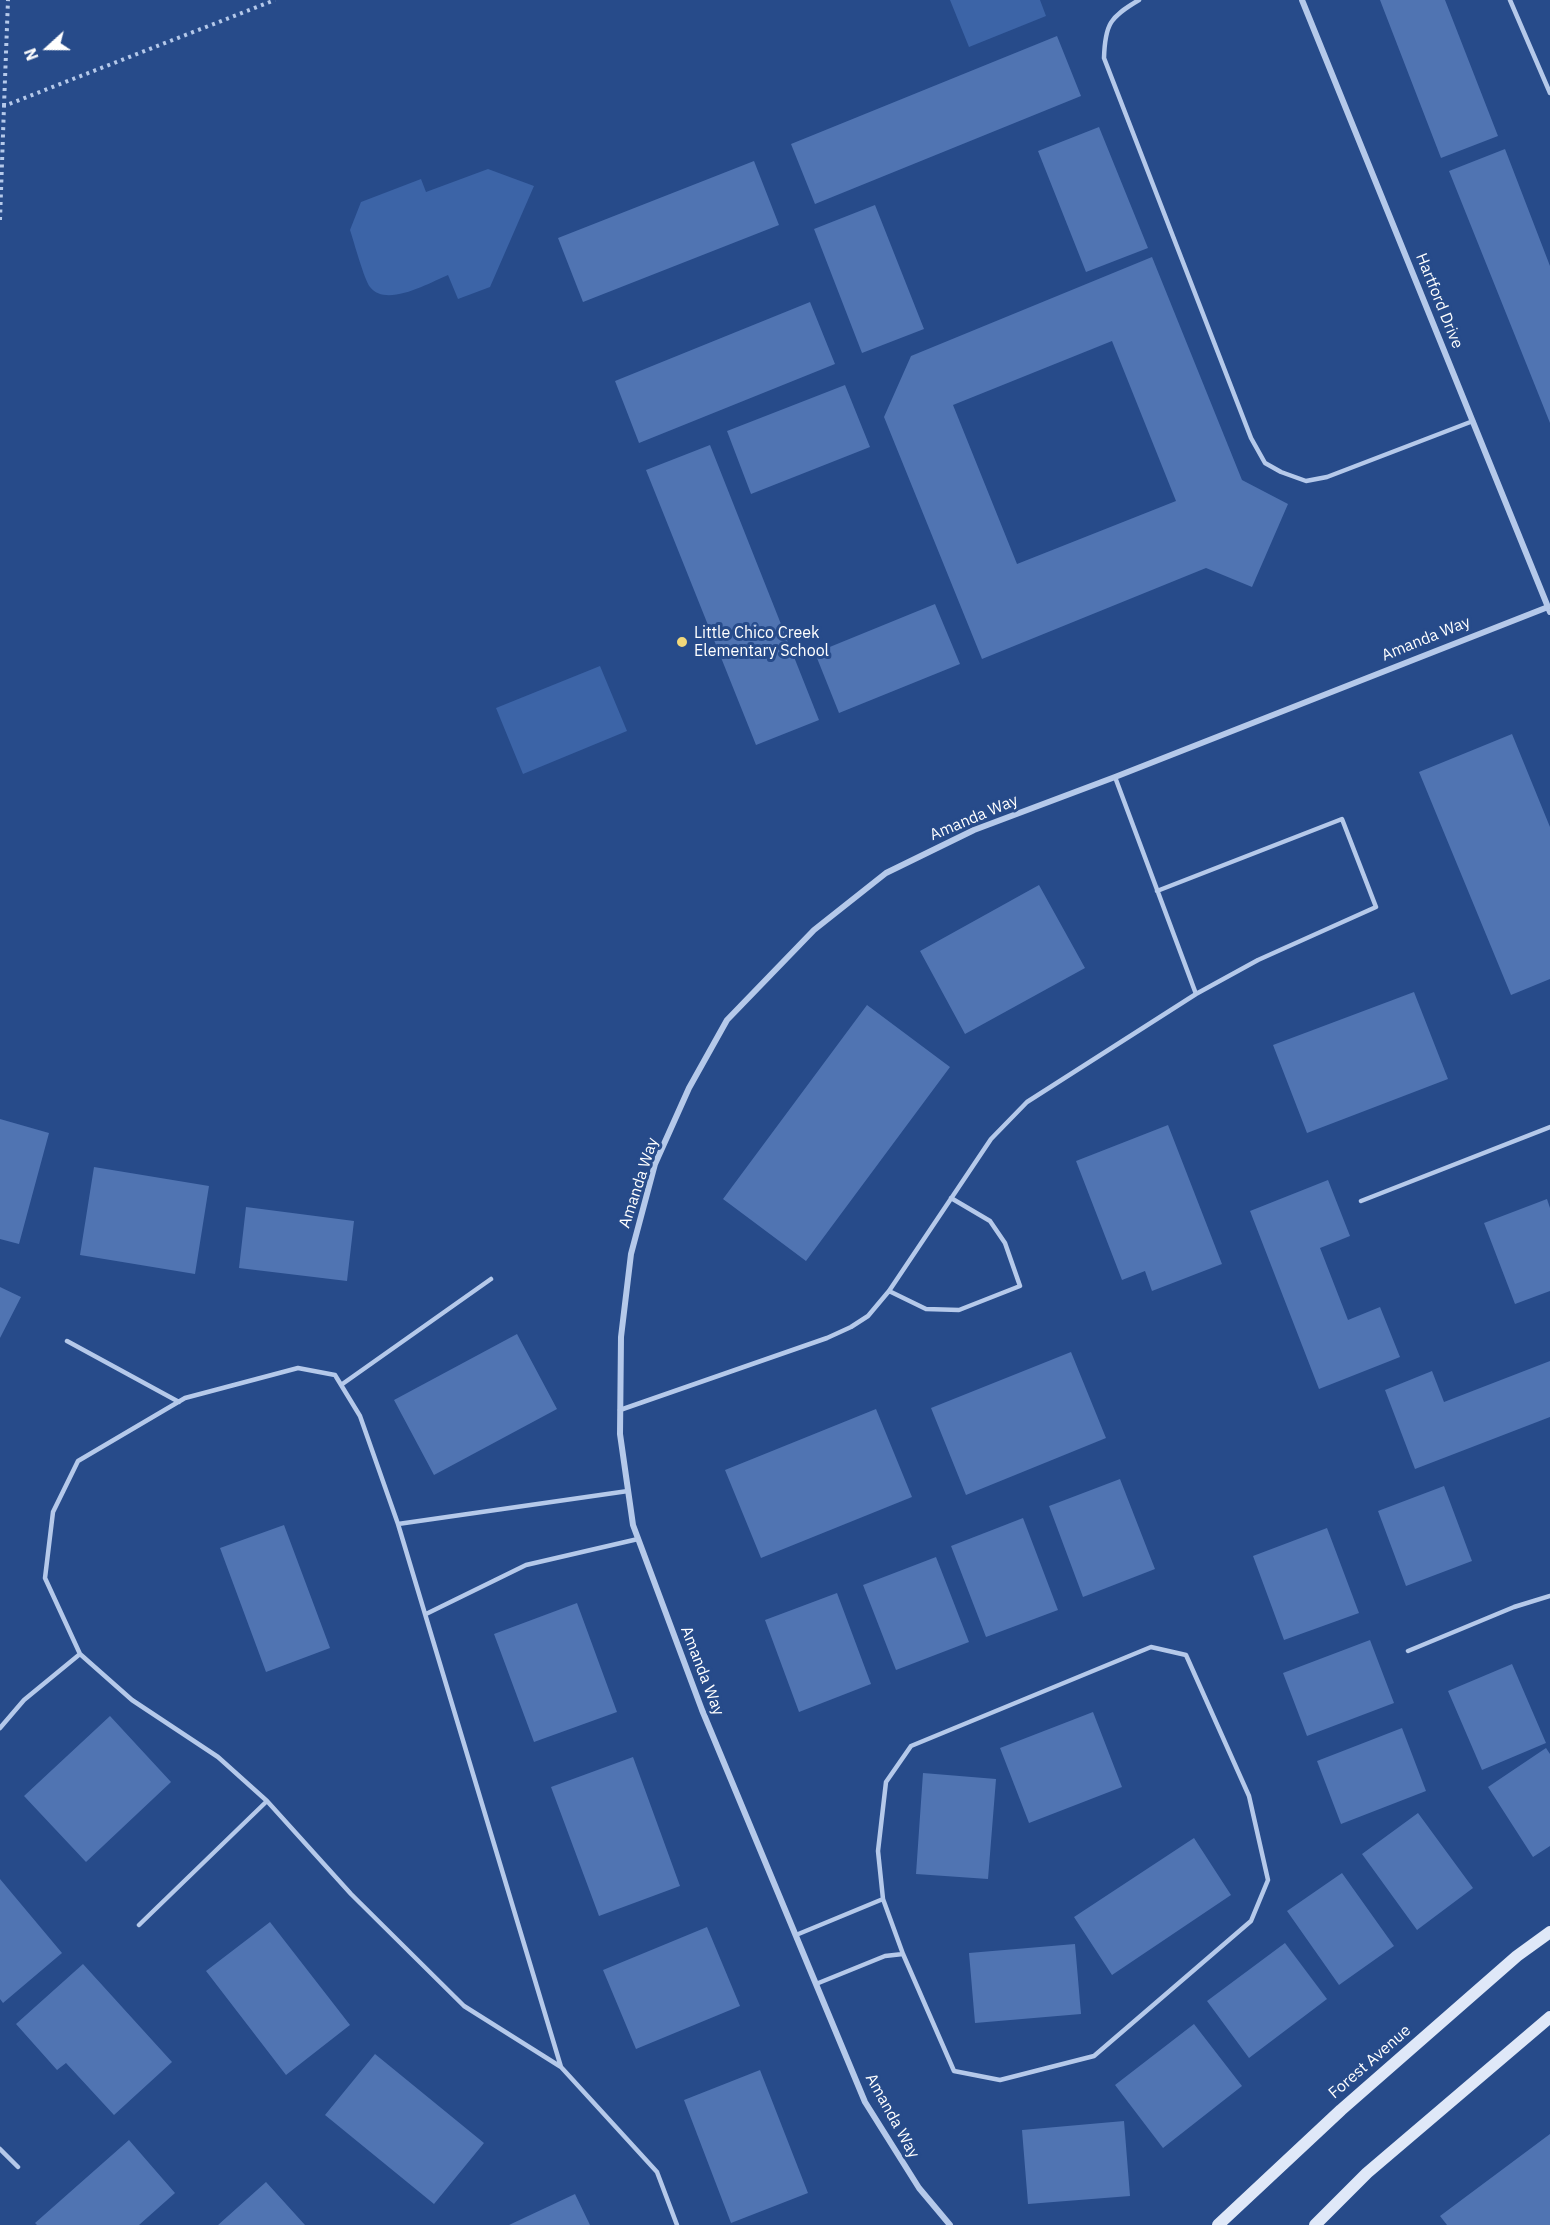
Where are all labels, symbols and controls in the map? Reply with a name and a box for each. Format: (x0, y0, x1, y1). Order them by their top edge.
north arrow (18, 18, 78, 78)
text: N (20, 45, 43, 63)
street label: Hartford Drive (1411, 250, 1467, 352)
street label: Amanda Way (1379, 612, 1473, 666)
place label: Little Chico Creek Elementary School (694, 623, 829, 661)
marker: Little Chico Creek Elementary School (675, 635, 689, 649)
street label: Amanda Way (927, 791, 1021, 845)
street label: Amanda Way (615, 1135, 663, 1231)
street label: Amanda Way (676, 1624, 728, 1718)
street label: Forest Avenue (1325, 2021, 1415, 2103)
street label: Amanda Way (861, 2070, 923, 2162)

